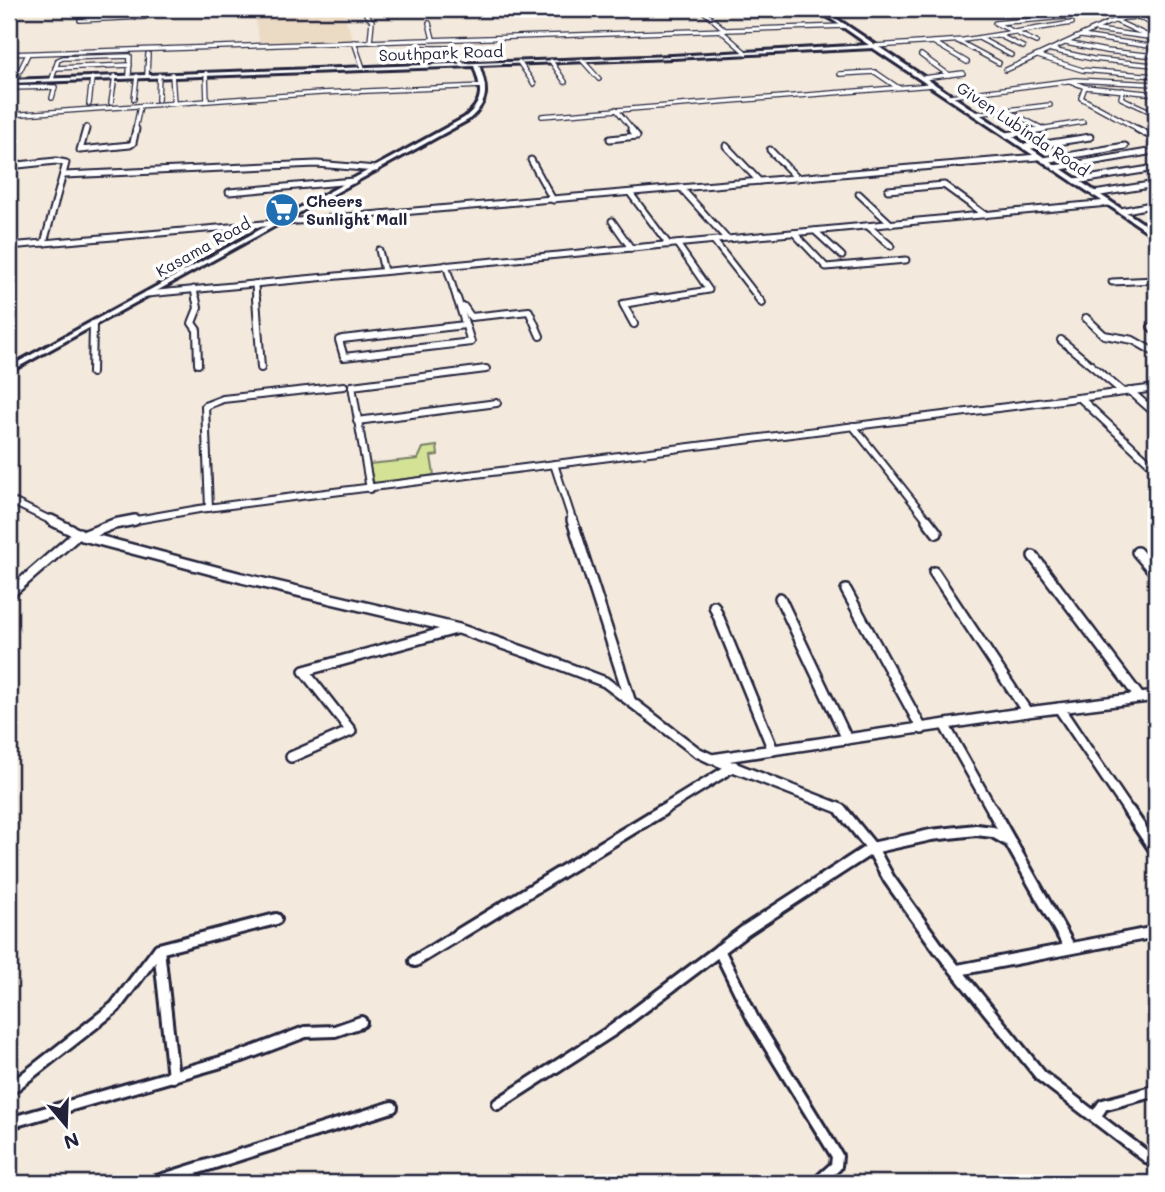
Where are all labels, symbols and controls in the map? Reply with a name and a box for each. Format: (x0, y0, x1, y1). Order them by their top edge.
street label: Southpark Road (378, 40, 504, 65)
street label: Given Lubinda Road (953, 76, 1094, 181)
place label: Cheers Sunlight Mall (306, 190, 407, 229)
supermarket icon: Cheers Sunlight Mall (263, 191, 301, 229)
street label: Kasama Road (152, 212, 254, 281)
north arrow (32, 1090, 102, 1160)
text: N (61, 1127, 83, 1156)

